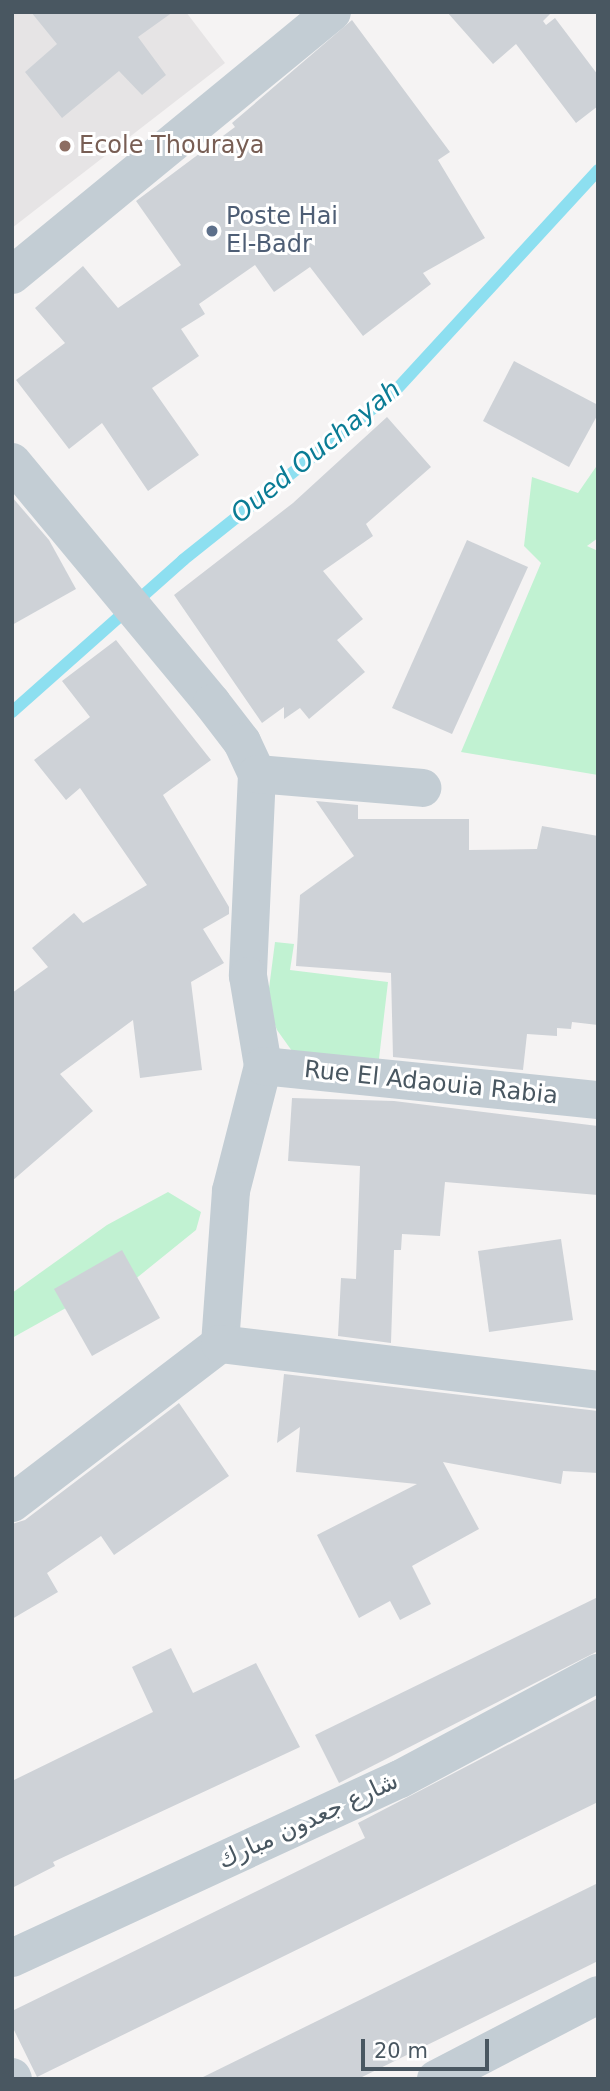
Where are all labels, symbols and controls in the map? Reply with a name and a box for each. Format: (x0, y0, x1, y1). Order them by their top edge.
place label: Ecole Thouraya (79, 132, 264, 160)
marker: Ecole Thouraya (57, 138, 73, 154)
place label: Poste Hai El-Badr (226, 203, 338, 259)
marker: Poste Hai El-Badr (204, 223, 220, 239)
water label: Oued Ouchayah (225, 374, 407, 530)
street label: Rue El Adaouia Rabia (303, 1055, 559, 1111)
street label: شارع جعدون مبارك (213, 1767, 403, 1875)
scale bar (365, 2024, 493, 2068)
text: 20 m (374, 2039, 428, 2063)

